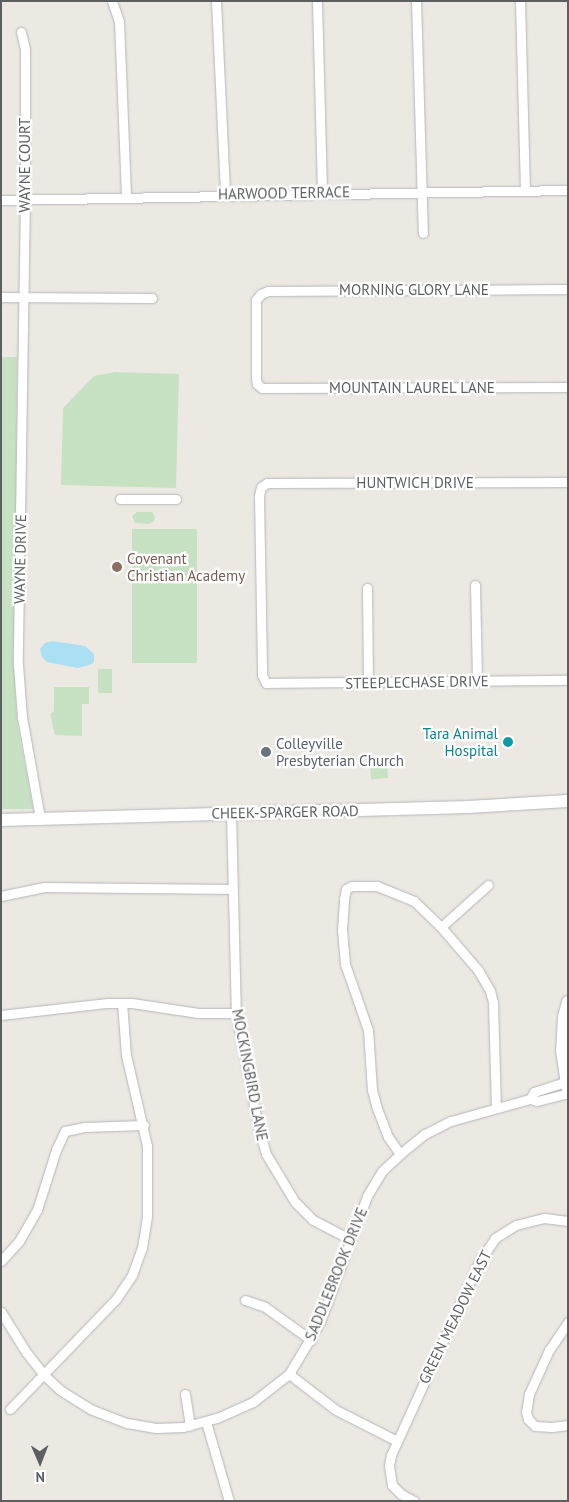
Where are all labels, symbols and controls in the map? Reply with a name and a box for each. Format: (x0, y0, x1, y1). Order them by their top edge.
street label: WAYNE COURT (16, 118, 34, 212)
street label: HARWOOD TERRACE (218, 183, 350, 203)
street label: MORNING GLORY LANE (339, 281, 489, 299)
street label: MOUNTAIN LAUREL LANE (329, 379, 495, 397)
street label: HUNTWICH DRIVE (356, 474, 474, 492)
street label: WAYNE DRIVE (10, 514, 30, 604)
place label: Covenant Christian Academy (127, 549, 246, 584)
marker: Covenant Christian Academy (111, 561, 123, 573)
street label: STEEPLECHASE DRIVE (345, 672, 489, 692)
place label: Tara Animal Hospital (422, 724, 498, 759)
place label: Colleyville Presbyterian Church (276, 734, 404, 769)
marker: Tara Animal Hospital (502, 736, 514, 748)
marker: Colleyville Presbyterian Church (260, 746, 272, 758)
street label: CHEEK-SPARGER ROAD (211, 802, 359, 822)
street label: MOCKINGBIRD LANE (228, 1007, 272, 1143)
street label: SADDLEBROOK DRIVE (301, 1205, 371, 1343)
street label: GREEN MEADOW EAST (415, 1247, 495, 1387)
north arrow (15, 1437, 65, 1487)
text: N (36, 1468, 45, 1486)

